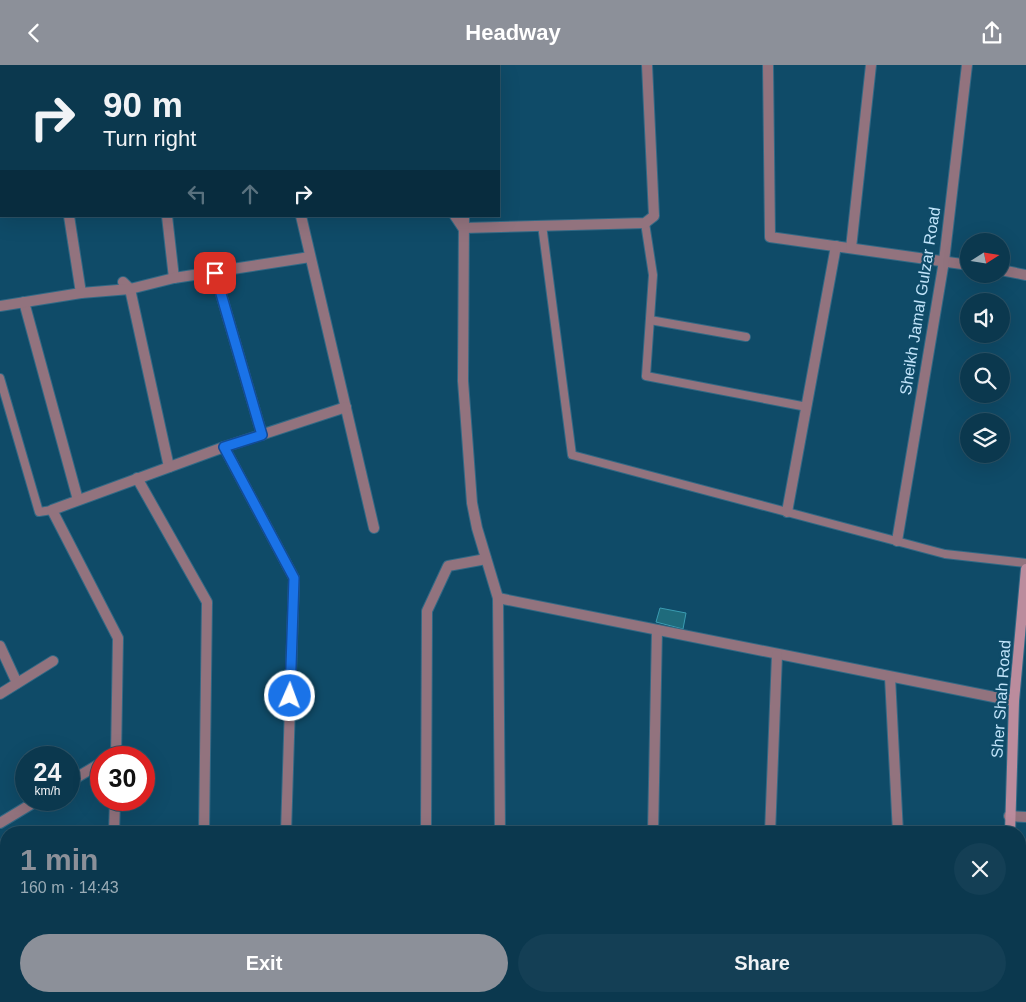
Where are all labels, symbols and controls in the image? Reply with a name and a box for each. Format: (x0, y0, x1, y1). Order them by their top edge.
icon: back (20, 19, 48, 47)
icon: share (978, 19, 1006, 47)
text: Headway (465, 20, 561, 45)
icon: right (20, 85, 85, 150)
text: 90 m (103, 85, 183, 124)
text: Turn right (103, 126, 196, 151)
icon: left (183, 180, 211, 208)
icon: ahead (236, 180, 264, 208)
icon: right (289, 180, 317, 208)
street label: Sheikh Jamal Gulzar Road (897, 206, 943, 396)
north arrow (960, 233, 1010, 283)
map controls (960, 233, 1010, 463)
pin (194, 252, 236, 294)
icon: arrive (201, 259, 229, 287)
button: sound (960, 293, 1010, 343)
button: search (960, 353, 1010, 403)
button: layers (960, 413, 1010, 463)
street label: Sher Shah Road (988, 639, 1014, 759)
position arrow (263, 669, 315, 721)
speed limit sign: 30 (90, 746, 155, 811)
text: 24 (34, 758, 61, 786)
text: km/h (34, 784, 61, 798)
text: 1 min (20, 843, 98, 876)
button: close (954, 843, 1006, 895)
text: 160 m · 14:43 (20, 879, 119, 896)
button: Exit (20, 934, 508, 992)
button: Share (518, 934, 1006, 992)

